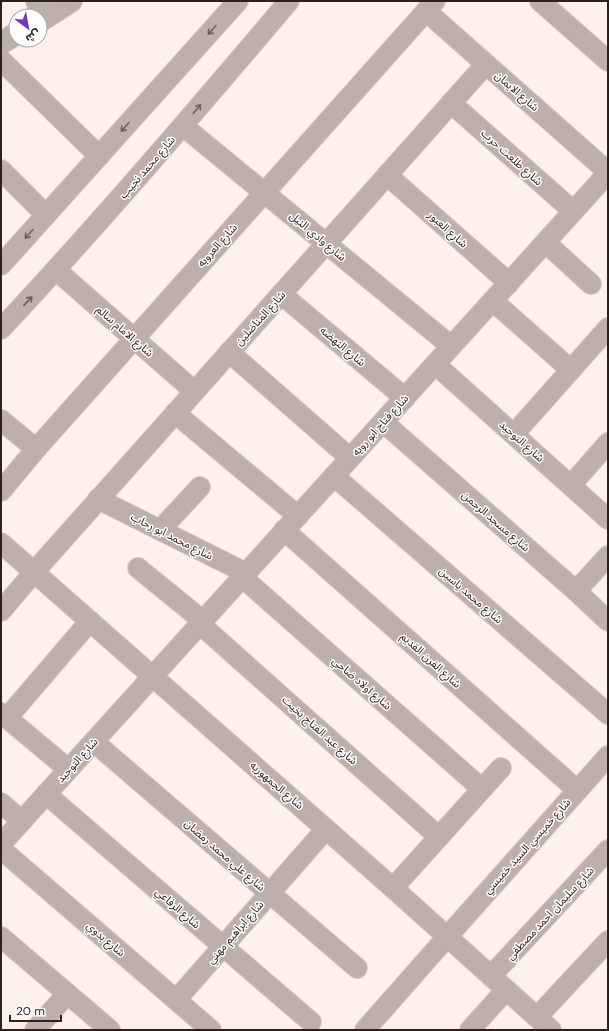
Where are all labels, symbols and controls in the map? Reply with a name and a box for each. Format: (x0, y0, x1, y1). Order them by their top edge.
north arrow (8, 8, 48, 48)
one-way arrow (207, 25, 217, 35)
text: ش (23, 27, 43, 46)
street label: شارع الايمان (491, 68, 542, 115)
one-way arrow (193, 104, 202, 115)
one-way arrow (120, 122, 130, 132)
street label: شارع طلعت حرب (478, 126, 546, 189)
street label: شارع محمد نجيب (116, 133, 179, 202)
street label: شارع العبور (424, 207, 471, 251)
street label: شارع وادي النيل (285, 208, 350, 266)
street label: شارع العروبه (194, 220, 241, 270)
one-way arrow (24, 229, 34, 239)
street label: شارع المناضلين (232, 288, 289, 349)
one-way arrow (23, 296, 32, 306)
street label: شارع الامام سالم (92, 302, 157, 361)
street label: شارع النهضه (317, 323, 369, 370)
street label: شارع فتاح ابو رويه (349, 391, 412, 459)
street label: شارع التوحيد (496, 417, 548, 466)
street label: شارع مسجد الرحمن (458, 488, 533, 555)
street label: شارع محمد ابو رحاب (128, 509, 216, 564)
street label: شارع محمد ياسين (436, 564, 506, 627)
street label: شارع الفرن القديم (397, 629, 464, 692)
street label: شارع اولاد ضاحي (328, 653, 395, 715)
street label: شارع عبد الفتاح بخيت (279, 692, 361, 769)
street label: شارع التوحيد (53, 734, 102, 786)
street label: شارع الجمهوريه (247, 758, 307, 813)
street label: شارع خميسي السيد خميسي (480, 795, 576, 898)
street label: شارع علي محمد رمضان (180, 816, 269, 896)
street label: شارع سليمان احمد مصطفي (503, 863, 599, 964)
street label: شارع الرفاعي (151, 884, 204, 934)
street label: شارع ابراهيم مهني (204, 897, 268, 968)
street label: شارع بدوي (82, 918, 128, 962)
scale bar (10, 997, 61, 1023)
text: 20 m (16, 1003, 45, 1019)

